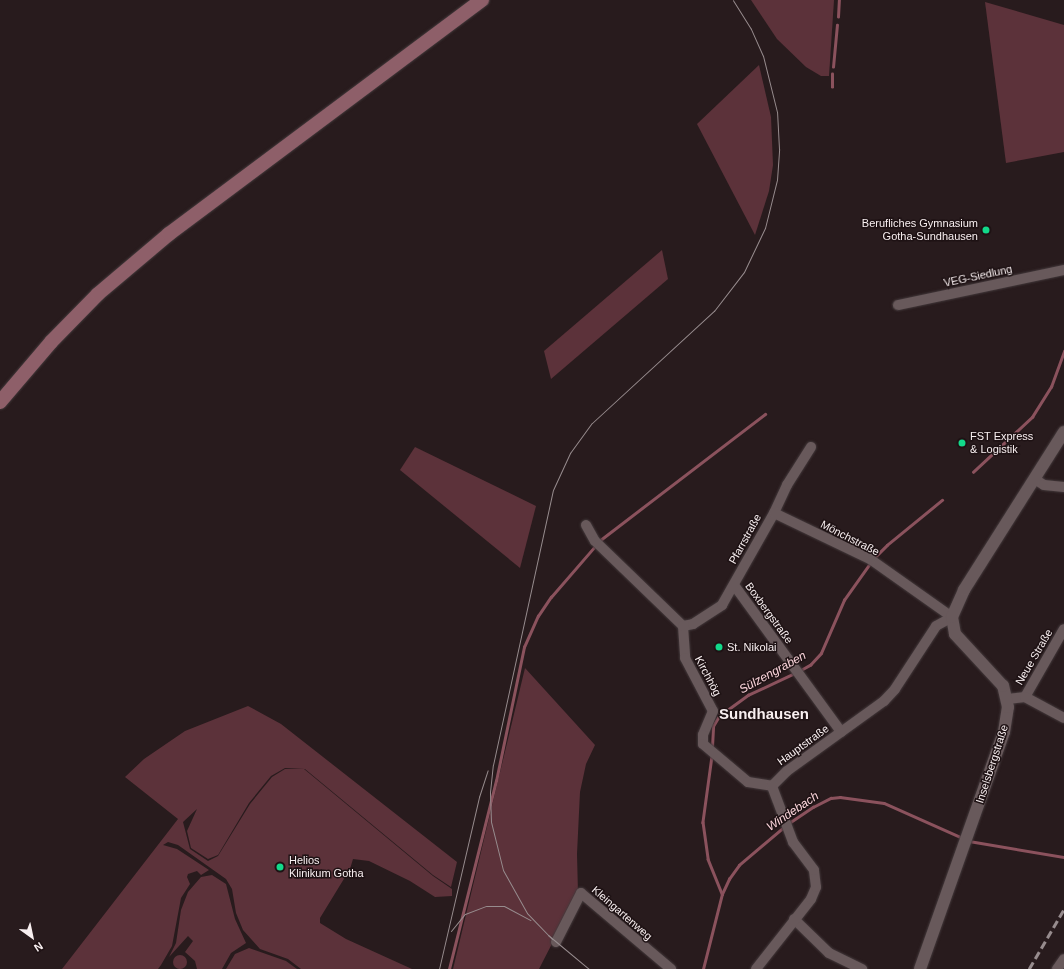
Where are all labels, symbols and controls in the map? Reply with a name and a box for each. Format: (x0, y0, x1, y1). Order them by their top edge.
place label: Berufliches Gymnasium Gotha-Sundhausen (862, 217, 978, 243)
marker: Berufliches Gymnasium Gotha-Sundhausen (981, 225, 991, 235)
street label: VEG-Siedlung (943, 262, 1013, 290)
place label: FST Express & Logistik (970, 430, 1034, 456)
marker: FST Express & Logistik (957, 438, 967, 448)
street label: Pfarrstraße (726, 512, 764, 566)
street label: Mönchstraße (818, 518, 882, 558)
street label: Boxbergstraße (742, 580, 796, 646)
street label: Neue Straße (1013, 627, 1055, 687)
place label: St. Nikolai (727, 640, 777, 654)
marker: St. Nikolai (714, 642, 724, 652)
water label: Sülzengraben (737, 649, 809, 697)
street label: Kirchhög (692, 654, 724, 698)
district label: Sundhausen (719, 705, 809, 723)
street label: Hauptstraße (775, 722, 831, 768)
street label: Inselsbergstraße (973, 723, 1011, 805)
water label: Windebach (764, 789, 822, 835)
place label: Helios Klinikum Gotha (289, 854, 364, 880)
marker: Helios Klinikum Gotha (274, 861, 286, 873)
street label: Kleingartenweg (589, 883, 655, 943)
north arrow (12, 917, 52, 957)
text: N (32, 940, 45, 954)

